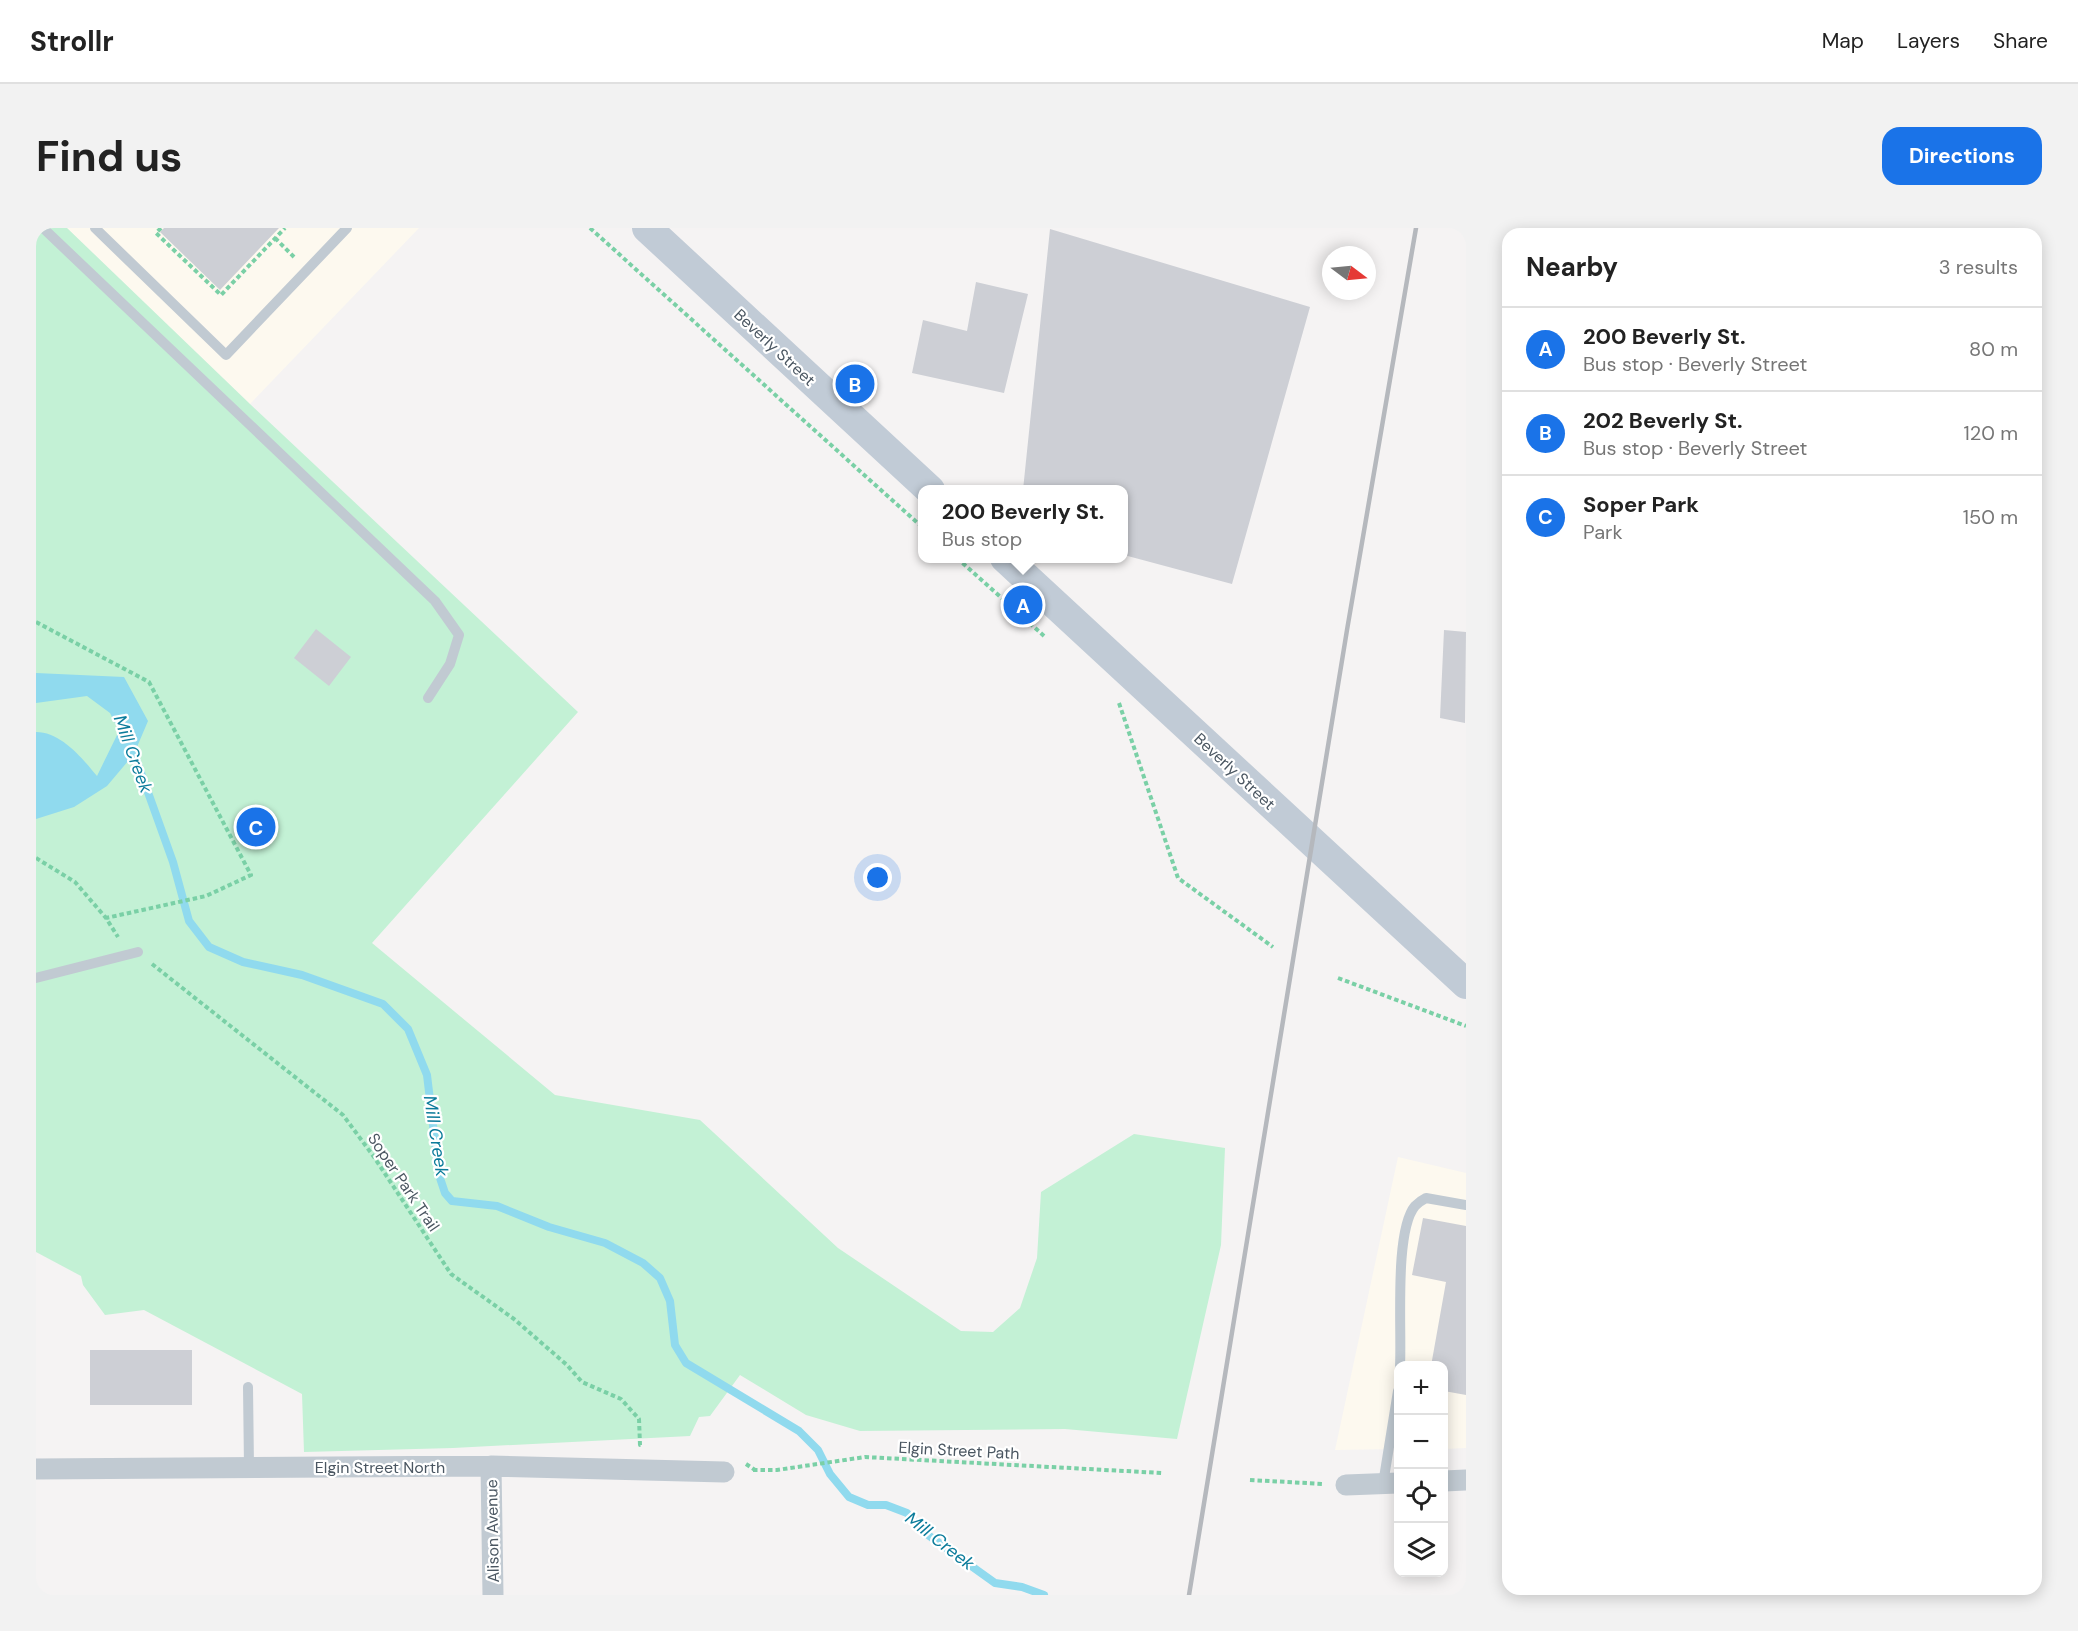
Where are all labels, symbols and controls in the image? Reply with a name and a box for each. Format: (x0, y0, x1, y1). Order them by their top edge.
text: Strollr (30, 23, 114, 60)
text: Map (1822, 27, 1864, 55)
text: Layers (1897, 27, 1960, 55)
text: Share (1993, 27, 2048, 55)
button: Directions (1882, 127, 2042, 185)
text: Find us (36, 129, 182, 184)
north arrow (1322, 246, 1376, 300)
text: Nearby (1526, 250, 1618, 284)
text: 3 results (1939, 254, 2018, 280)
street label: Beverly Street (730, 304, 820, 390)
text: 200 Beverly St. (1583, 322, 1745, 351)
text: A (1538, 336, 1553, 362)
text: 80 m (1969, 336, 2018, 362)
text: Bus stop · Beverly Street (1583, 351, 1807, 377)
pin: B (836, 362, 874, 406)
text: 202 Beverly St. (1583, 406, 1743, 435)
text: B (1539, 420, 1552, 446)
text: 120 m (1964, 420, 2018, 446)
text: Bus stop · Beverly Street (1583, 435, 1807, 461)
popup (918, 485, 1128, 563)
text: Soper Park (1583, 490, 1699, 519)
text: 200 Beverly St. (942, 497, 1104, 526)
text: C (1538, 504, 1553, 530)
text: 150 m (1963, 504, 2018, 530)
text: Park (1583, 519, 1623, 545)
text: Bus stop (942, 526, 1022, 552)
pin: A (1004, 582, 1042, 628)
water label: Mill Creek (108, 711, 159, 797)
street label: Beverly Street (1190, 728, 1280, 814)
pin: C (236, 804, 276, 850)
your location (863, 863, 892, 892)
water label: Mill Creek (418, 1094, 454, 1179)
street label: Soper Park Trail (363, 1129, 444, 1235)
map controls (1394, 1361, 1448, 1577)
button: + (1394, 1361, 1448, 1415)
button: − (1394, 1415, 1448, 1469)
street label: Elgin Street Path (898, 1437, 1020, 1464)
street label: Elgin Street North (315, 1457, 445, 1478)
button: locate (1394, 1469, 1448, 1523)
street label: Alison Avenue (481, 1479, 504, 1583)
water label: Mill Creek (900, 1506, 980, 1576)
button: layers (1394, 1523, 1448, 1577)

